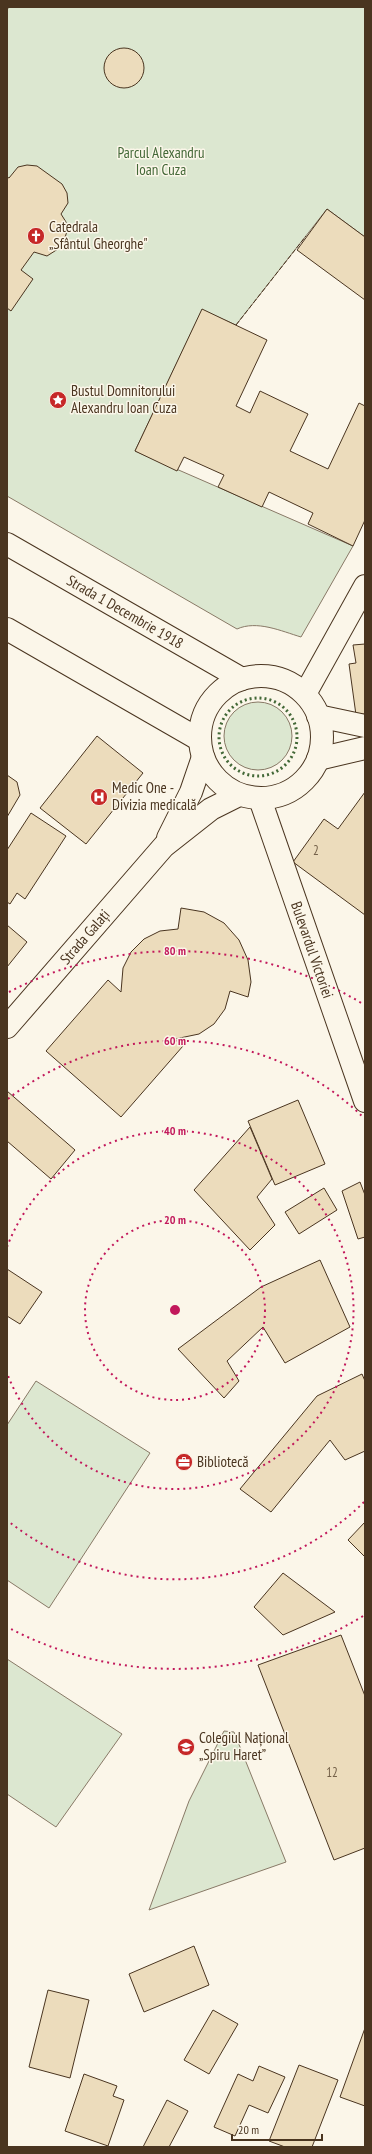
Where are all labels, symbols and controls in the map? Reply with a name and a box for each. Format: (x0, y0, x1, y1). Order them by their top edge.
park label: Parcul Alexandru Ioan Cuza (118, 143, 205, 179)
place label: Catedrala „Sfântul Gheorghe" (49, 217, 148, 253)
church icon: Catedrala „Sfântul Gheorghe" (26, 226, 46, 246)
place label: Bustul Domnitorului Alexandru Ioan Cuza (71, 381, 177, 417)
place icon: Bustul Domnitorului Alexandru Ioan Cuza (48, 390, 68, 410)
street label: Strada 1 Decembrie 1918 (64, 570, 187, 653)
place label: Medic One - Divizia medicală (112, 778, 197, 814)
hospital icon: Medic One - Divizia medicală (89, 787, 109, 807)
house number: 2 (313, 842, 319, 859)
street label: Bulevardul Victoriei (287, 899, 338, 1001)
street label: Strada Galați (56, 905, 114, 968)
text: 80 m (164, 943, 186, 958)
text: 60 m (164, 1033, 186, 1048)
text: 40 m (164, 1123, 186, 1138)
text: 20 m (164, 1212, 186, 1227)
centre of rings (168, 1303, 182, 1317)
office icon: Bibliotecă (174, 1452, 194, 1472)
place label: Bibliotecă (197, 1452, 248, 1471)
place label: Colegiul Național „Spiru Haret” (199, 1728, 289, 1764)
school or university icon: Colegiul Național „Spiru Haret” (176, 1737, 196, 1757)
house number: 12 (326, 1764, 338, 1781)
scale bar (232, 2116, 322, 2142)
text: 20 m (238, 2122, 259, 2137)

